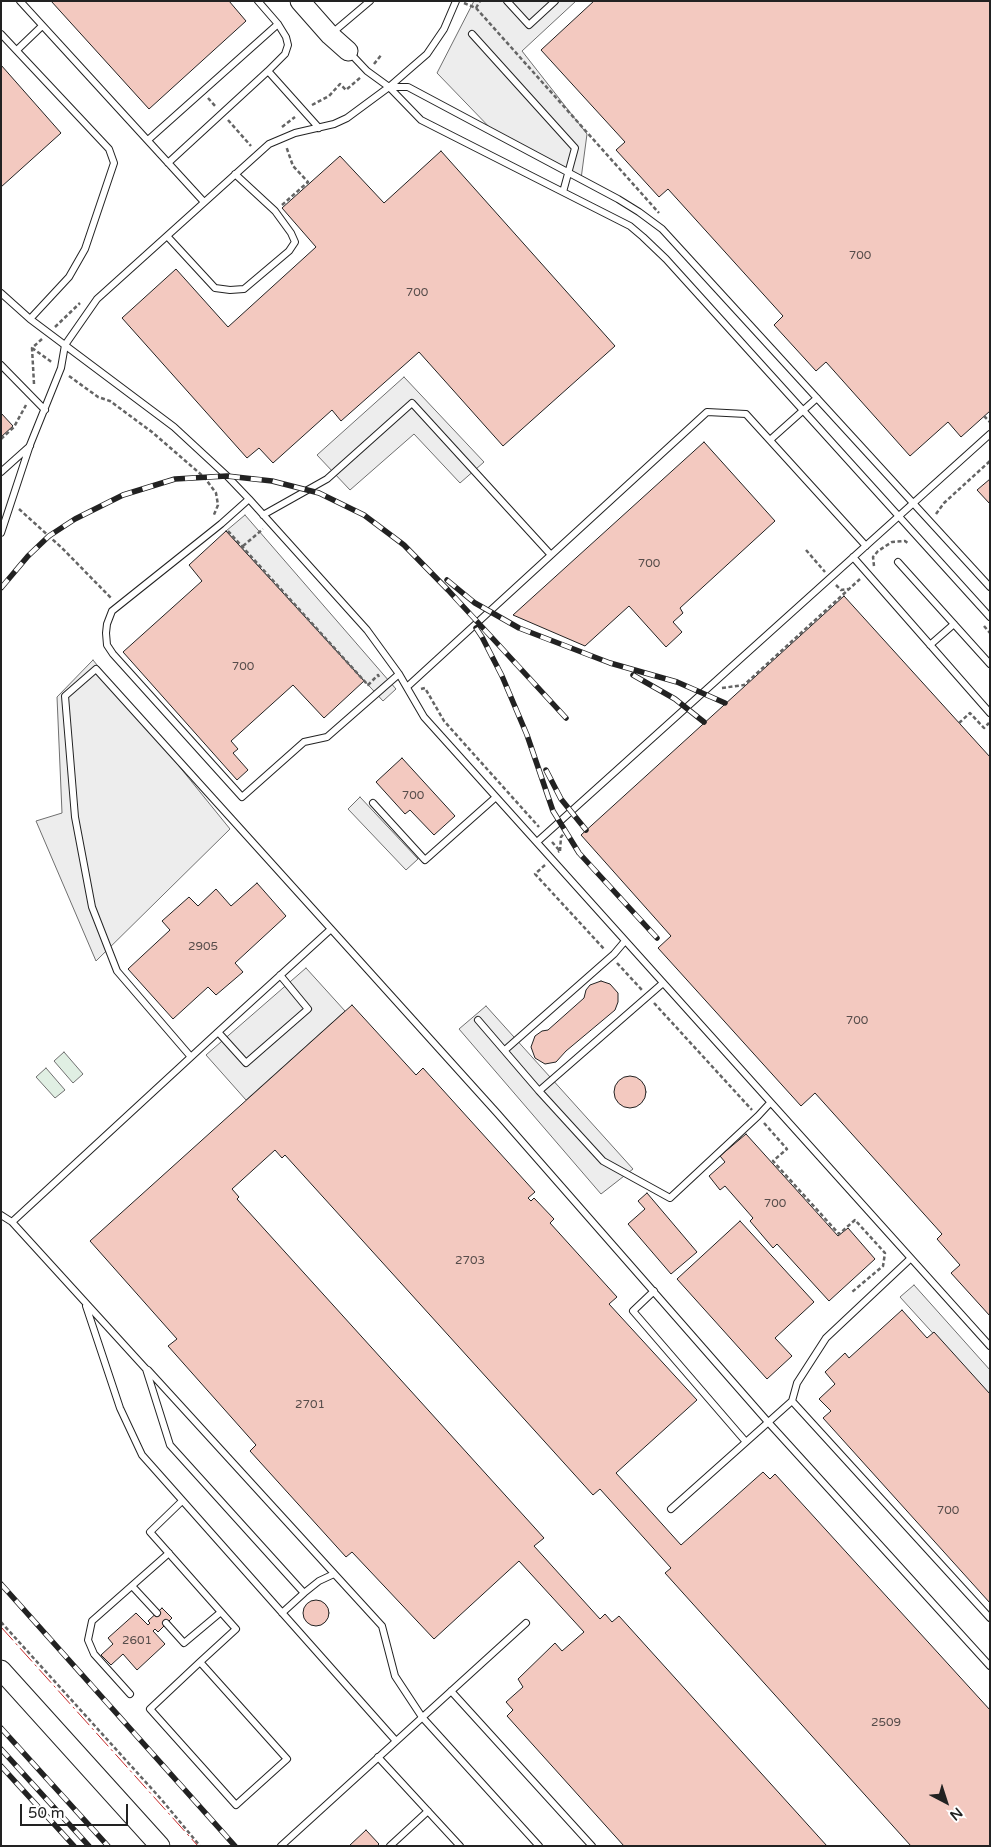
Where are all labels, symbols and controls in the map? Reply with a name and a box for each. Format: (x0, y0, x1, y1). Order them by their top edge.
house number: 700 (849, 249, 871, 263)
house number: 700 (406, 286, 428, 300)
house number: 700 (638, 557, 660, 571)
house number: 700 (232, 660, 254, 674)
house number: 700 (402, 789, 424, 803)
house number: 2905 (188, 940, 218, 954)
house number: 700 (846, 1014, 868, 1028)
house number: 700 (764, 1197, 786, 1211)
house number: 2703 (455, 1254, 485, 1268)
house number: 2701 (295, 1398, 325, 1412)
house number: 700 (937, 1504, 959, 1518)
house number: 2601 (122, 1634, 152, 1648)
house number: 2509 (871, 1716, 901, 1730)
north arrow (921, 1777, 971, 1827)
scale bar (22, 1794, 130, 1826)
text: 50 m (28, 1804, 65, 1822)
text: N (946, 1804, 966, 1824)

